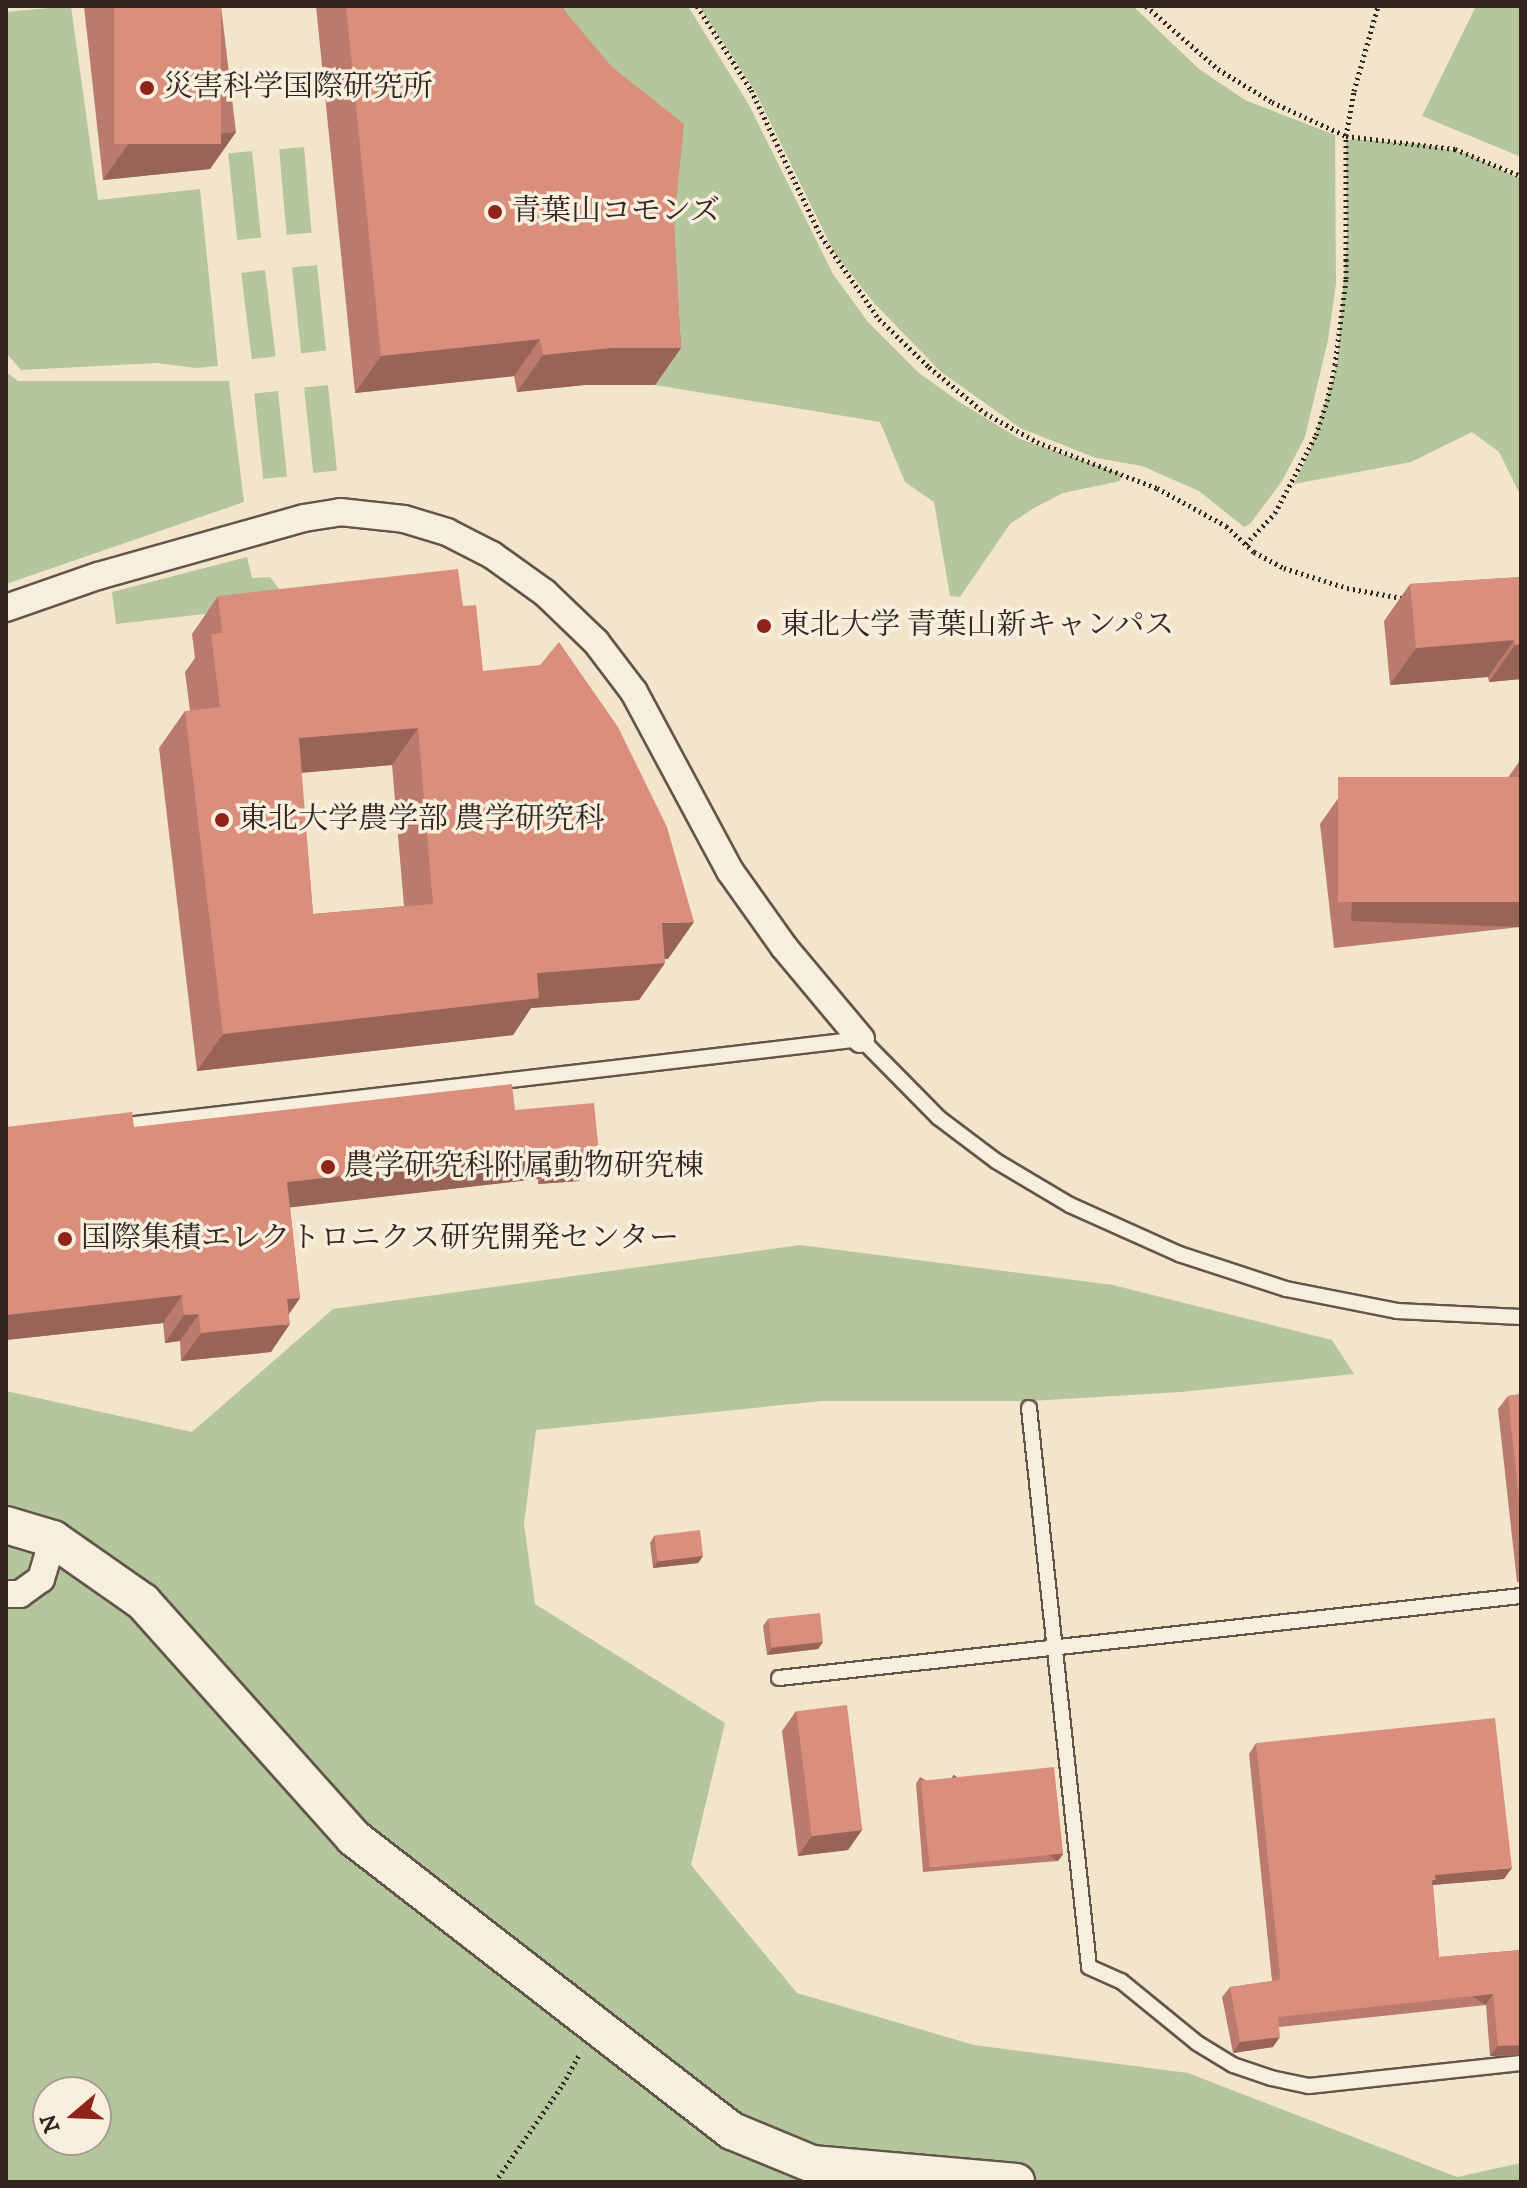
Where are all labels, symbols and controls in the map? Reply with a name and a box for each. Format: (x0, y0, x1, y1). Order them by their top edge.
place label: 災害科学国際研究所 (163, 70, 433, 106)
marker: 災害科学国際研究所 (138, 79, 156, 97)
place label: 青葉山コモンズ (511, 194, 721, 230)
marker: 青葉山コモンズ (486, 203, 504, 221)
place label: 東北大学 青葉山新キャンパス (780, 608, 1176, 644)
marker: 東北大学 青葉山新キャンパス (755, 617, 773, 635)
place label: 東北大学農学部 農学研究科 (238, 802, 604, 838)
marker: 東北大学農学部 農学研究科 (213, 811, 231, 829)
place label: 農学研究科附属動物研究棟 (344, 1149, 704, 1185)
marker: 農学研究科附属動物研究棟 (319, 1158, 337, 1176)
place label: 国際集積エレクトロニクス研究開発センター (81, 1221, 681, 1257)
marker: 国際集積エレクトロニクス研究開発センター (56, 1230, 74, 1248)
north arrow (32, 2076, 112, 2156)
text: N (35, 2110, 66, 2136)

